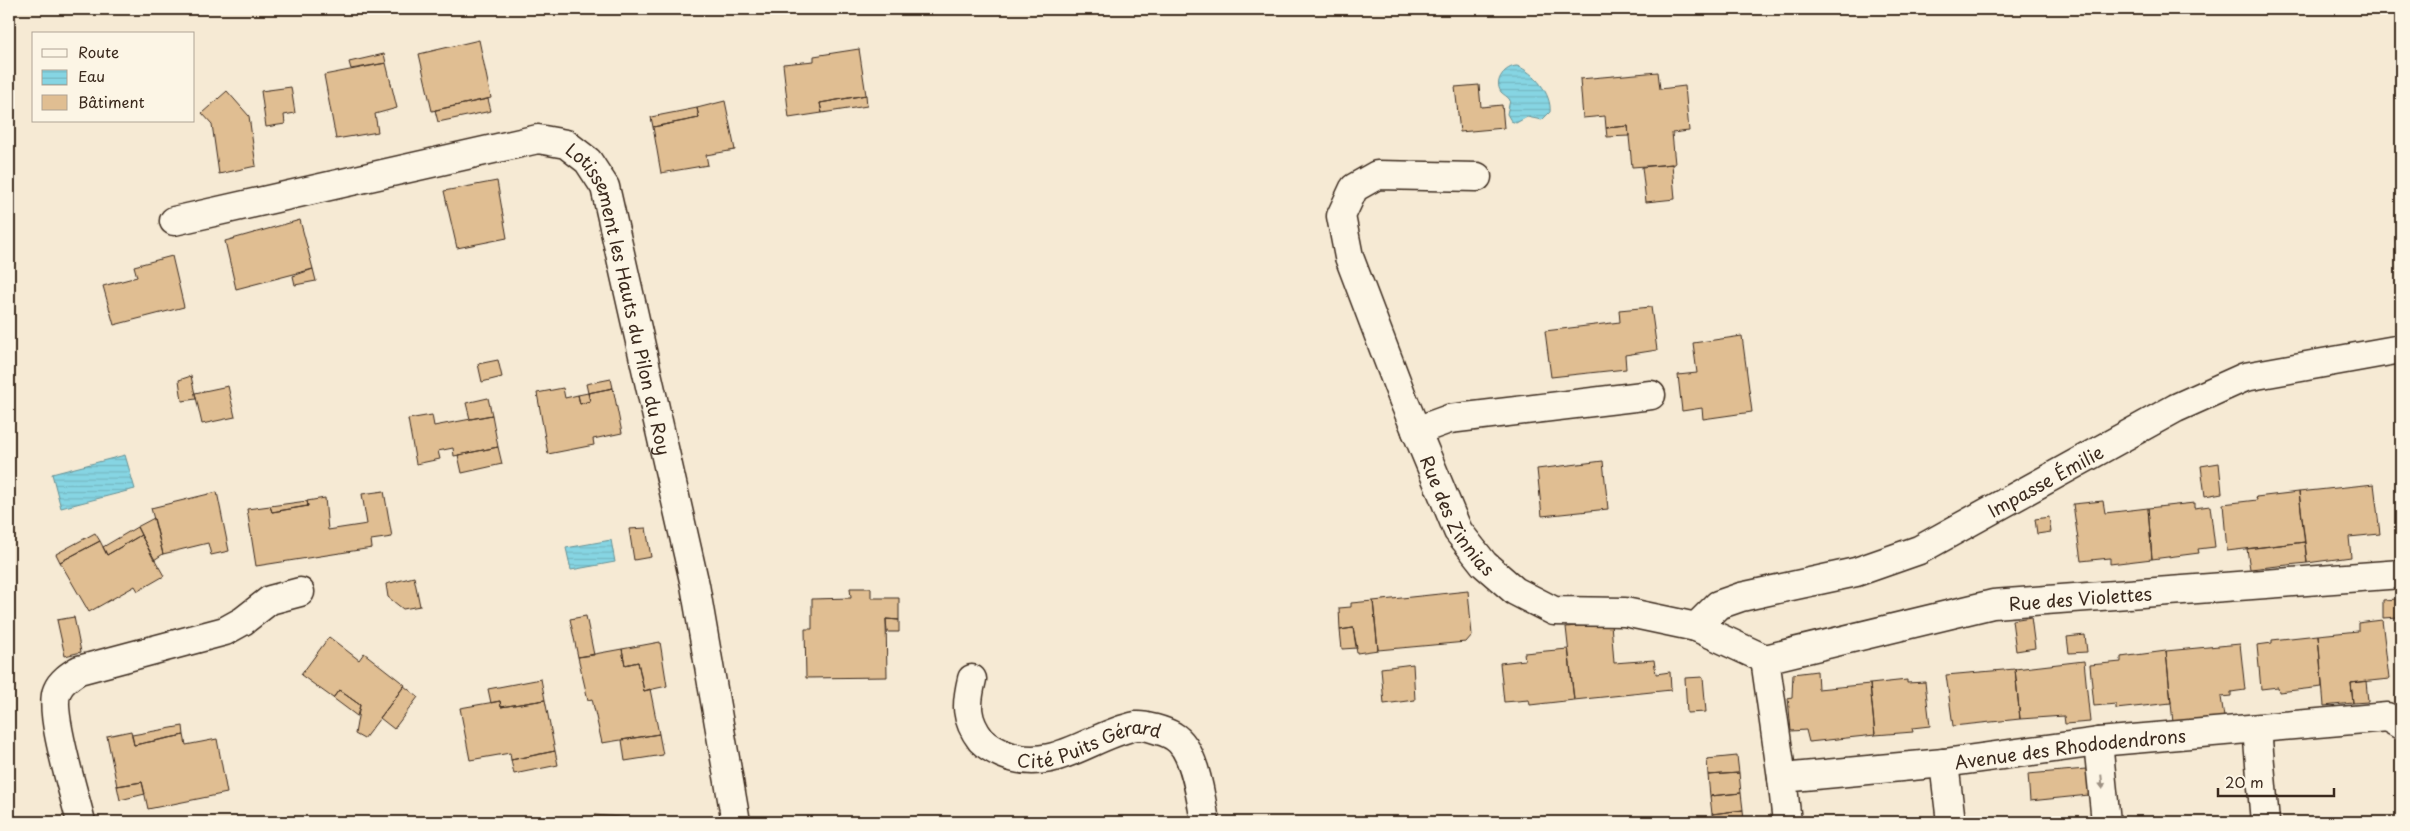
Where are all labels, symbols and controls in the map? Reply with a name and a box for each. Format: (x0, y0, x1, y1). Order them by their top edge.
legend (32, 32, 195, 122)
text: Route (78, 40, 119, 63)
text: Eau (78, 64, 105, 87)
text: Bâtiment (78, 90, 145, 113)
street label: Lotissement les Hauts du Pilon du Roy (561, 136, 679, 458)
street label: Impasse Émilie (1982, 437, 2108, 523)
street label: Rue des Zinnias (1414, 451, 1501, 581)
street label: Rue des Violettes (2008, 579, 2153, 616)
street label: Cité Puits Gérard (1016, 712, 1165, 774)
street label: Avenue des Rhododendrons (1953, 721, 2187, 775)
scale bar (2218, 766, 2334, 798)
text: 20 m (2225, 770, 2264, 793)
one-way arrow (2098, 775, 2106, 791)

